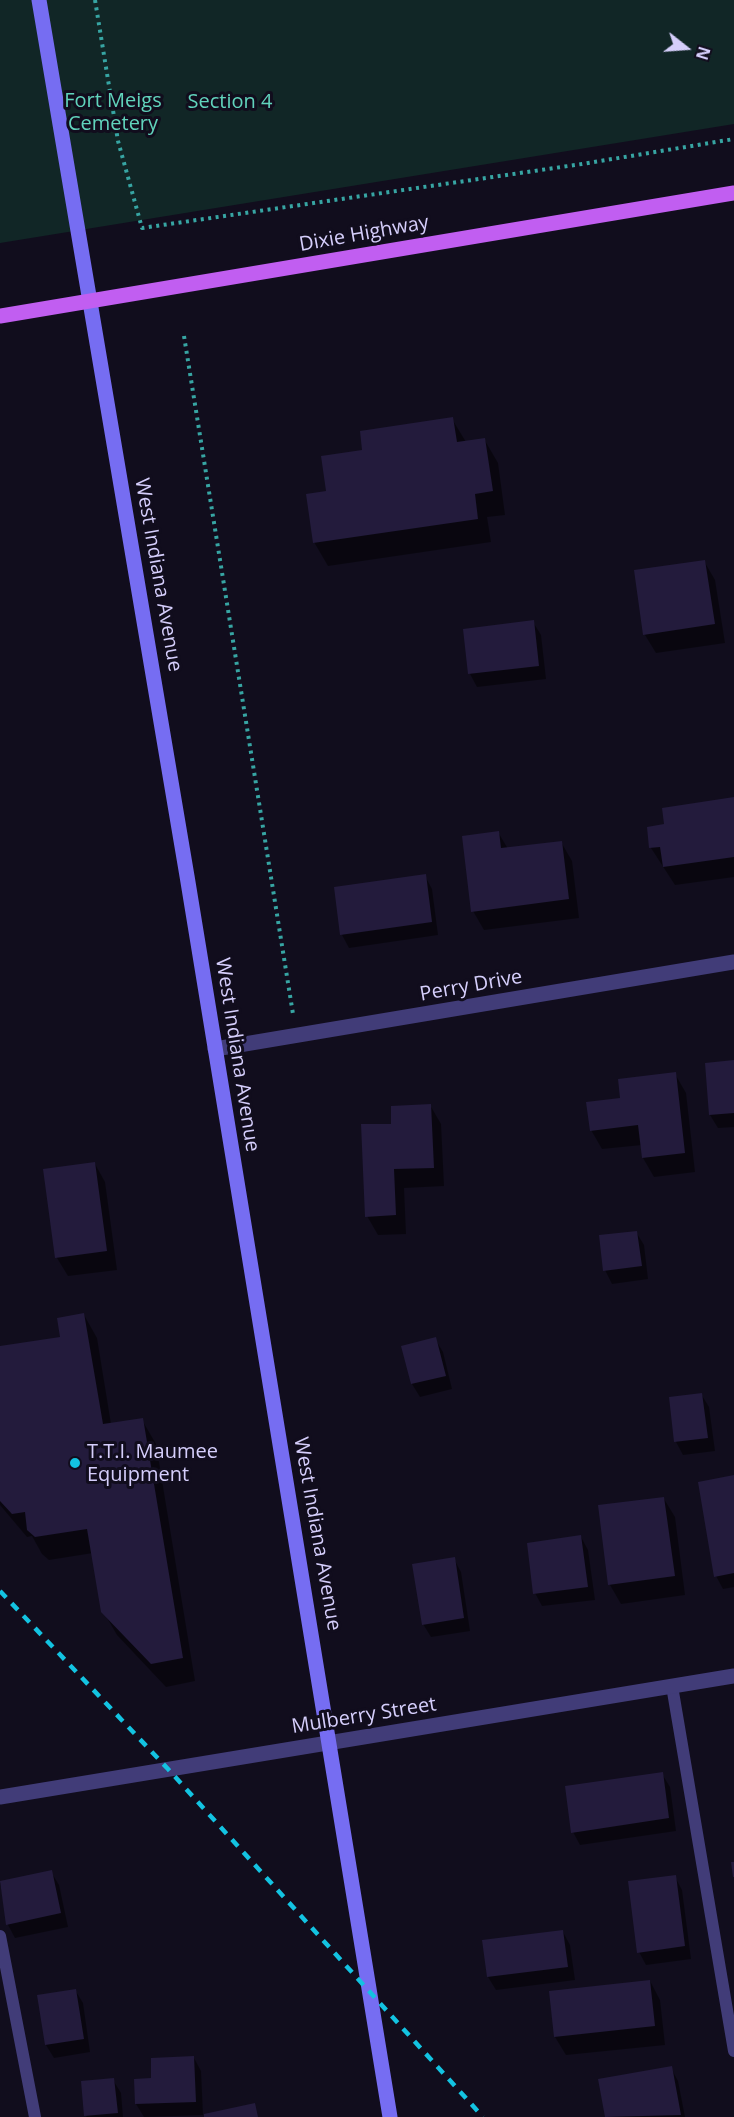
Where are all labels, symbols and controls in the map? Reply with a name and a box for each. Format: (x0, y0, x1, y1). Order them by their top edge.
north arrow (656, 18, 716, 78)
text: N (691, 44, 716, 63)
park label: Fort Meigs Cemetery (64, 89, 162, 136)
park label: Section 4 (188, 90, 272, 114)
street label: Dixie Highway (297, 211, 431, 257)
street label: West Indiana Avenue (129, 476, 187, 674)
street label: West Indiana Avenue (210, 956, 264, 1154)
street label: Perry Drive (418, 965, 524, 1007)
street label: West Indiana Avenue (288, 1435, 346, 1633)
place label: T.T.I. Maumee Equipment (87, 1440, 218, 1487)
marker: T.T.I. Maumee Equipment (68, 1456, 82, 1470)
street label: Mulberry Street (290, 1693, 438, 1739)

